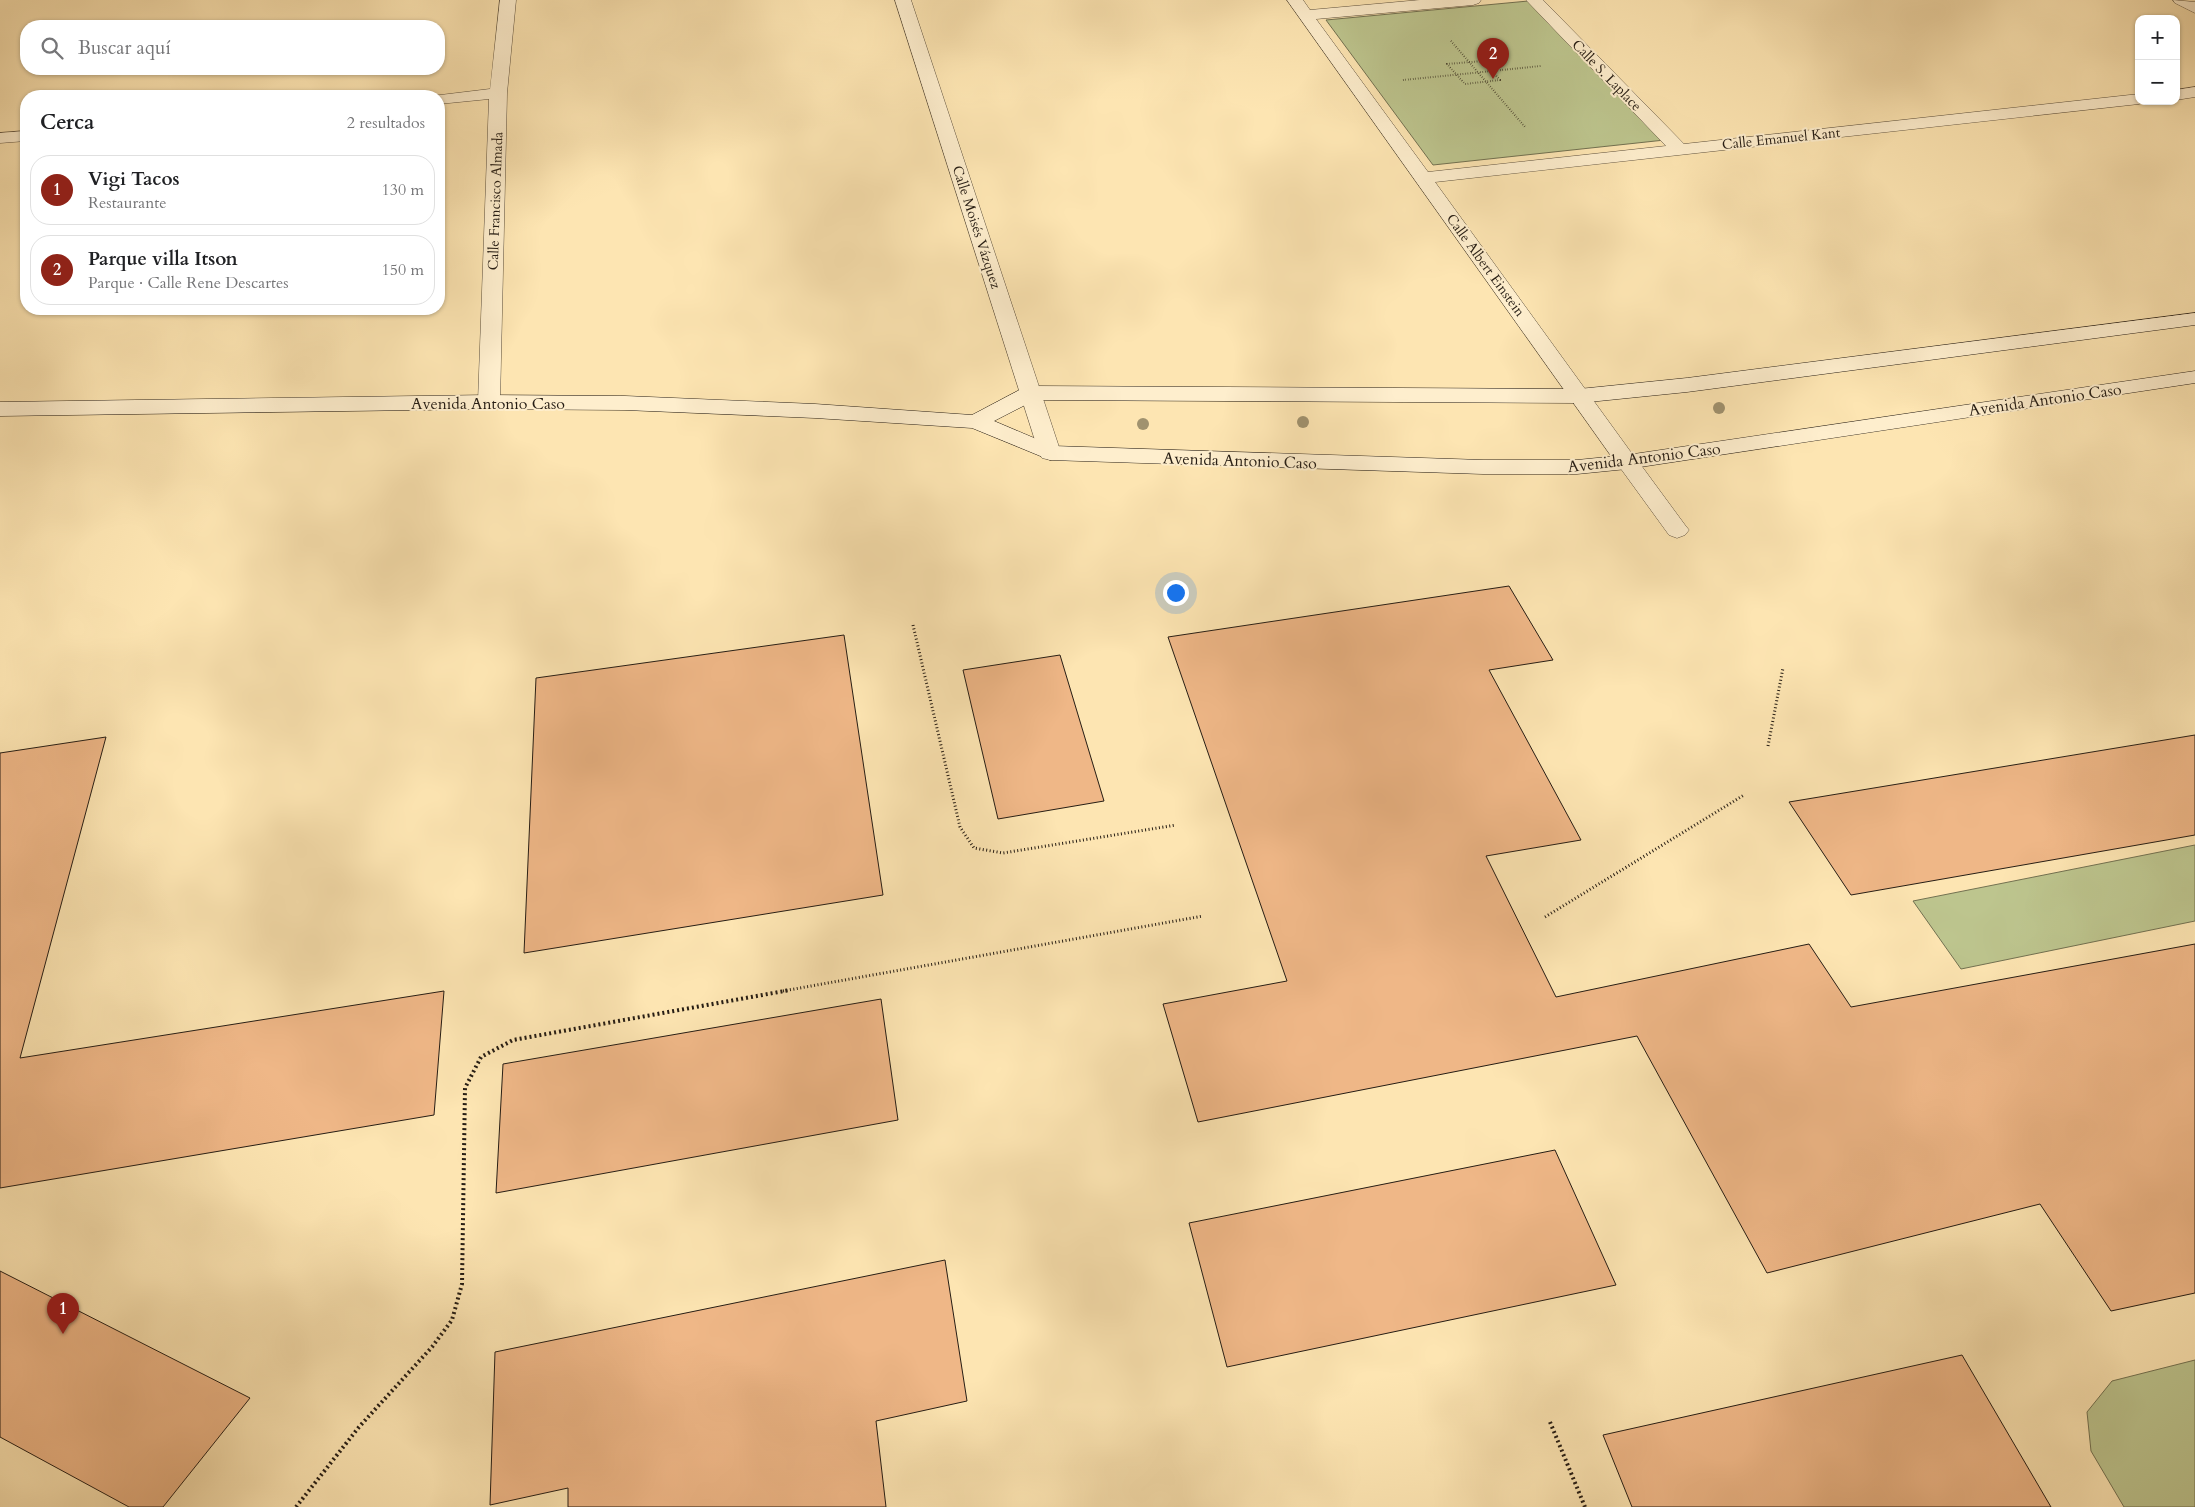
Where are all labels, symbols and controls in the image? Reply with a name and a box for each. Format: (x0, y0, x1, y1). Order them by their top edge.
map controls (2135, 15, 2180, 105)
button: + (2135, 15, 2180, 60)
search box (20, 20, 445, 75)
icon: search (38, 34, 66, 62)
text: Buscar aquí (78, 35, 171, 61)
street label: Calle S. Laplace (1568, 35, 1646, 115)
pin: 2 (1477, 38, 1509, 79)
button: − (2135, 60, 2180, 105)
text: Cerca (40, 108, 94, 137)
text: 2 resultados (347, 112, 425, 134)
street label: Calle Emanuel Kant (1721, 123, 1842, 154)
street label: Calle Francisco Almada (484, 131, 507, 271)
street label: Calle Moisés Vázquez (948, 163, 1006, 292)
text: Vigi Tacos (88, 166, 180, 192)
text: 1 (53, 179, 61, 201)
text: 130 m (382, 179, 424, 201)
text: Restaurante (88, 192, 167, 214)
street label: Calle Albert Einstein (1442, 210, 1529, 320)
text: Parque villa Itson (88, 246, 238, 272)
text: 2 (53, 259, 61, 281)
text: 150 m (382, 259, 424, 281)
text: Parque · Calle Rene Descartes (88, 272, 289, 294)
street label: Avenida Antonio Caso (1967, 378, 2123, 422)
street label: Avenida Antonio Caso (411, 393, 565, 415)
street label: Avenida Antonio Caso (1566, 438, 1722, 478)
street label: Avenida Antonio Caso (1163, 447, 1318, 475)
your location (1163, 580, 1189, 606)
pin: 1 (47, 1293, 79, 1334)

